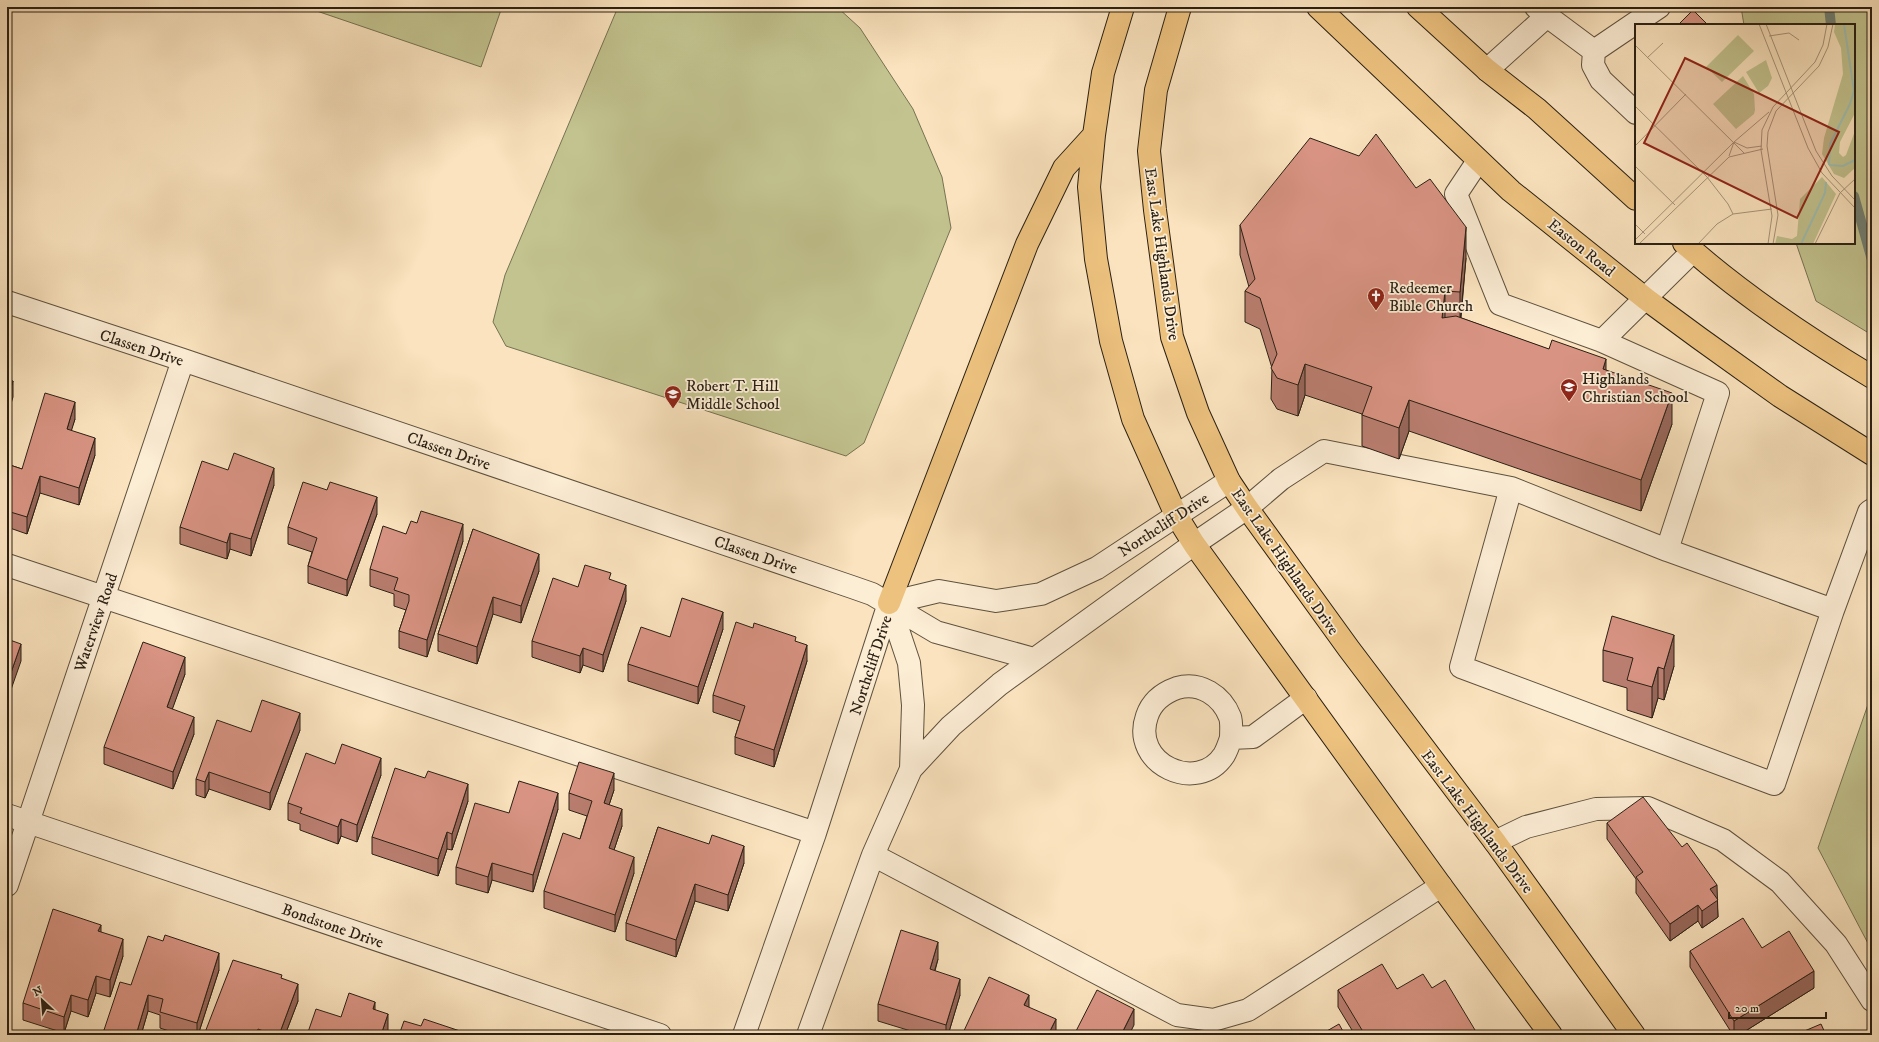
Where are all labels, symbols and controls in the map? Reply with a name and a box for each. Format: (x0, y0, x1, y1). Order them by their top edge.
inset map (1635, 24, 1855, 244)
street label: East Lake Highlands Drive (1140, 166, 1184, 342)
street label: Easton Road (1543, 214, 1619, 281)
place label: Redeemer Bible Church (1389, 278, 1474, 316)
church icon: Redeemer Bible Church (1366, 286, 1386, 311)
street label: Classen Drive (97, 325, 186, 371)
place label: Highlands Christian School (1582, 369, 1688, 407)
place label: Robert T. Hill Middle School (686, 376, 780, 414)
school or university icon: Highlands Christian School (1559, 377, 1579, 402)
school or university icon: Robert T. Hill Middle School (663, 384, 683, 409)
street label: Classen Drive (404, 427, 493, 475)
street label: East Lake Highlands Drive (1227, 484, 1344, 639)
street label: Northcliff Drive (1115, 488, 1213, 561)
street label: Classen Drive (711, 531, 800, 579)
street label: Waterview Road (69, 570, 122, 675)
street label: Northcliff Drive (845, 613, 897, 718)
street label: East Lake Highlands Drive (1417, 746, 1538, 897)
street label: Bondstone Drive (279, 899, 387, 953)
north arrow (22, 980, 62, 1020)
text: N (31, 984, 45, 1000)
scale bar (1729, 994, 1826, 1020)
text: 20 m (1735, 1001, 1759, 1016)

